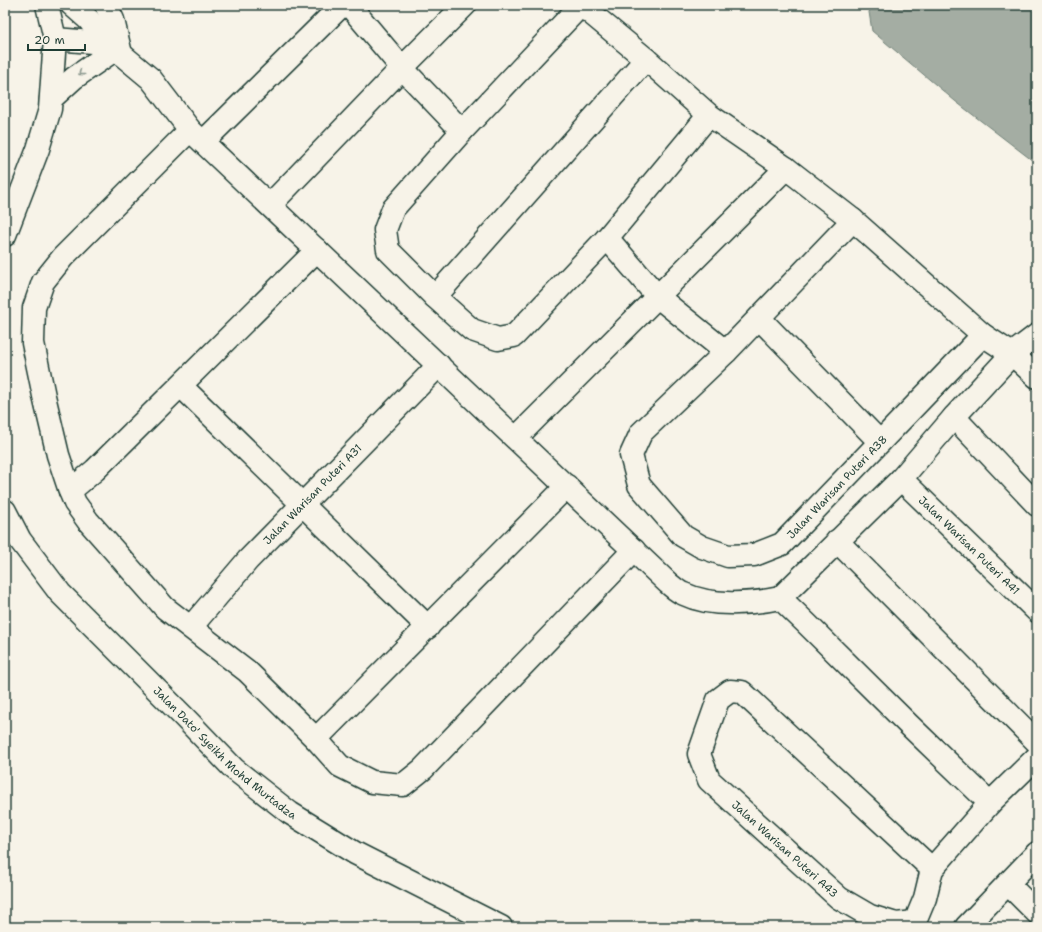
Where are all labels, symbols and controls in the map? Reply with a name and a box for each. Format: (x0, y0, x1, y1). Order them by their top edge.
scale bar (28, 26, 85, 52)
text: 20 m (34, 32, 65, 48)
one-way arrow (78, 68, 85, 76)
street label: Jalan Warisan Puteri A38 (784, 432, 891, 542)
street label: Jalan Warisan Puteri A31 (260, 441, 365, 548)
street label: Jalan Warisan Puteri A41 (915, 493, 1023, 598)
street label: Jalan Dato' Syeikh Mohd Murtadza (150, 683, 299, 823)
street label: Jalan Warisan Puteri A43 (728, 798, 841, 901)

